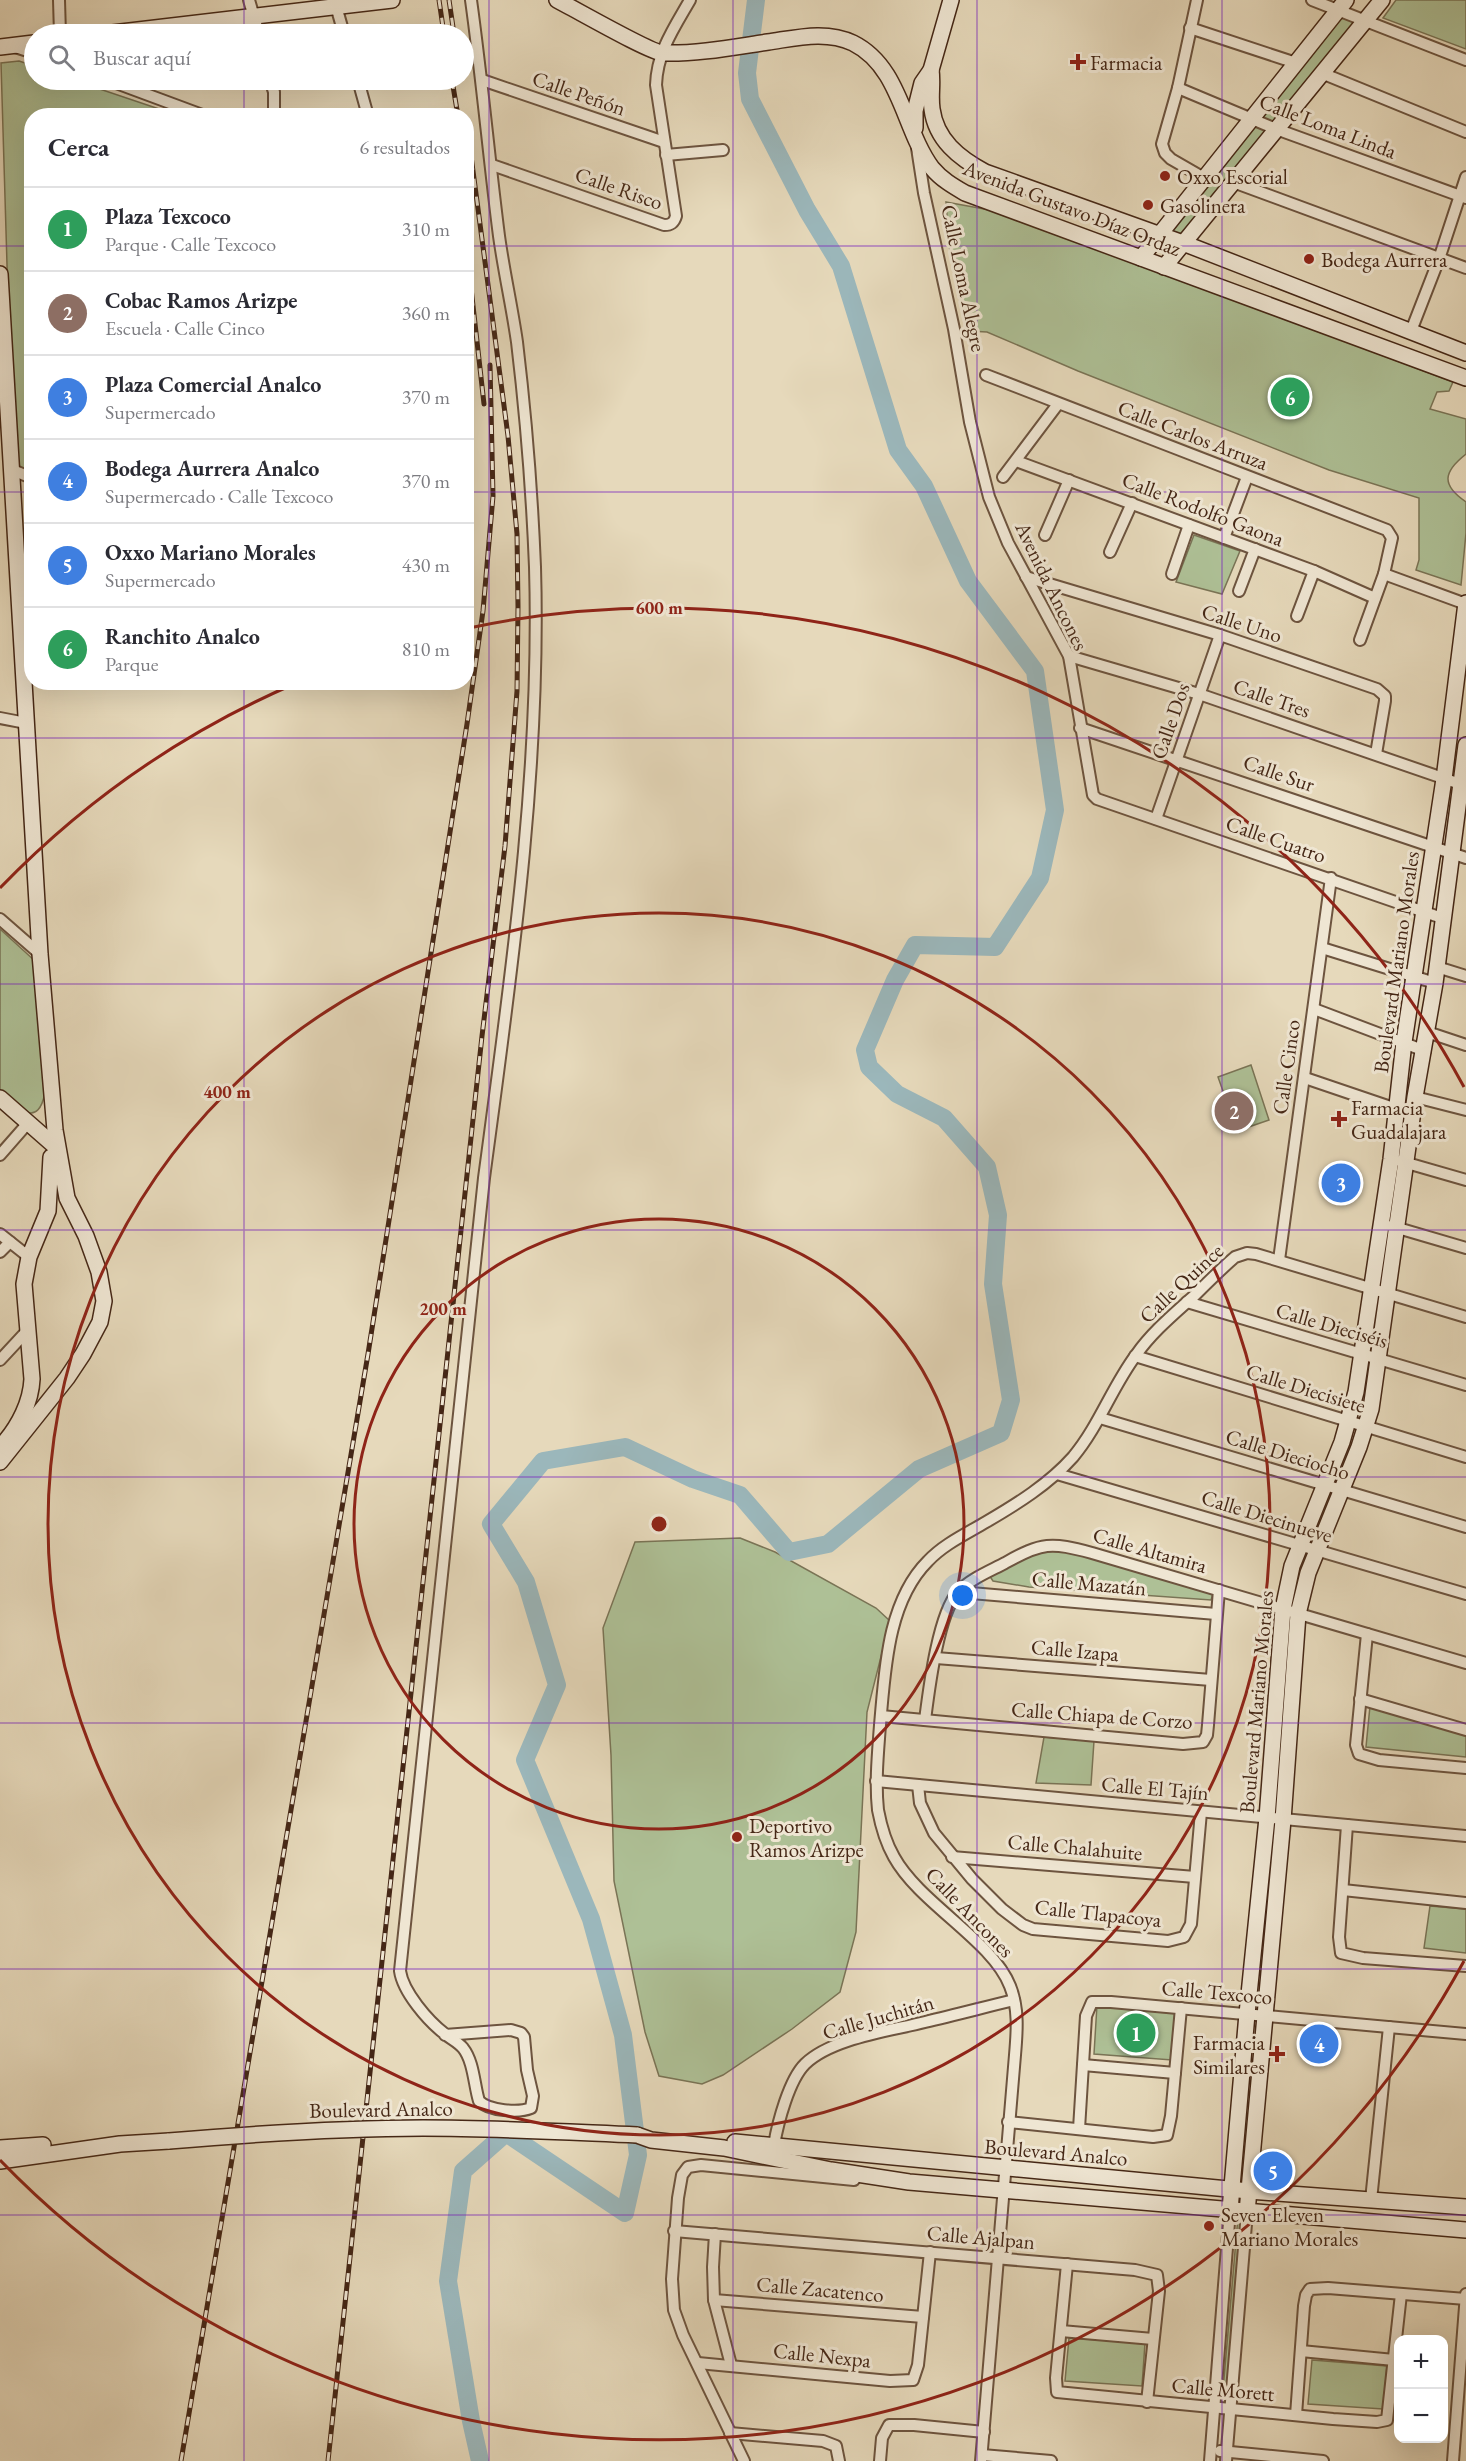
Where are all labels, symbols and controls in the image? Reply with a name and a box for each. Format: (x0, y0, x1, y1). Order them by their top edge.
search box (24, 24, 474, 90)
icon: search (45, 41, 78, 74)
text: Buscar aquí (93, 43, 191, 72)
place label: Farmacia (1090, 49, 1163, 76)
marker: Farmacia (1071, 55, 1085, 69)
street label: Calle Peñón (529, 64, 629, 122)
street label: Calle Loma Linda (1256, 87, 1401, 165)
text: Cerca (48, 130, 109, 164)
text: 6 resultados (359, 134, 450, 160)
street label: Avenida Gustavo Díaz Ordaz (958, 154, 1185, 262)
street label: Calle Risco (571, 160, 667, 216)
place label: Oxxo Escorial (1177, 163, 1288, 190)
marker: Oxxo Escorial (1158, 169, 1172, 183)
place label: Gasolinera (1160, 192, 1246, 219)
marker: Gasolinera (1141, 198, 1155, 212)
text: Plaza Texcoco (105, 202, 231, 231)
street label: Calle Loma Alegre (935, 202, 993, 354)
text: 1 (62, 216, 73, 242)
text: 310 m (402, 216, 450, 242)
text: Parque · Calle Texcoco (105, 231, 276, 257)
place label: Bodega Aurrera (1321, 246, 1448, 273)
marker: Bodega Aurrera (1302, 252, 1316, 266)
text: Cobac Ramos Arizpe (105, 286, 298, 315)
text: 2 (62, 300, 73, 326)
text: 360 m (402, 300, 450, 326)
text: Escuela · Calle Cinco (105, 315, 265, 341)
text: Plaza Comercial Analco (105, 370, 321, 399)
pin: 6 (1270, 374, 1310, 420)
text: 3 (62, 384, 73, 410)
text: 370 m (402, 384, 450, 410)
street label: Calle Carlos Arruza (1114, 394, 1272, 476)
text: Supermercado (105, 399, 216, 425)
text: Bodega Aurrera Analco (105, 454, 319, 483)
street label: Calle Rodolfo Gaona (1118, 466, 1288, 552)
text: 4 (62, 468, 73, 494)
text: 370 m (402, 468, 450, 494)
text: Supermercado · Calle Texcoco (105, 483, 333, 509)
street label: Avenida Ancones (1009, 516, 1095, 655)
text: Oxxo Mariano Morales (105, 538, 316, 567)
text: 5 (62, 552, 73, 578)
text: 430 m (402, 552, 450, 578)
text: Supermercado (105, 567, 216, 593)
text: 600 m (635, 596, 683, 619)
street label: Calle Uno (1198, 597, 1286, 649)
text: Ranchito Analco (105, 622, 260, 651)
text: 6 (62, 636, 73, 662)
text: 810 m (402, 636, 450, 662)
text: Parque (105, 651, 158, 677)
street label: Calle Tres (1230, 672, 1314, 724)
street label: Calle Dos (1144, 679, 1196, 763)
street label: Calle Sur (1240, 748, 1318, 798)
street label: Calle Cuatro (1222, 809, 1330, 869)
street label: Boulevard Mariano Morales (1367, 849, 1425, 1075)
street label: Calle Cinco (1266, 1018, 1306, 1116)
text: 400 m (203, 1080, 251, 1103)
pin: 2 (1214, 1088, 1254, 1134)
place label: Farmacia Guadalajara (1351, 1094, 1447, 1145)
marker: Farmacia Guadalajara (1332, 1112, 1346, 1126)
pin: 3 (1322, 1160, 1360, 1206)
street label: Calle Quince (1133, 1237, 1229, 1330)
street label: Calle Dieciséis (1273, 1296, 1391, 1354)
text: 200 m (419, 1297, 467, 1320)
street label: Calle Diecisiete (1243, 1357, 1369, 1419)
street label: Calle Dieciocho (1223, 1422, 1353, 1486)
street label: Calle Diecinueve (1198, 1483, 1336, 1549)
centre of rings (649, 1514, 669, 1534)
street label: Calle Altamira (1090, 1521, 1211, 1579)
street label: Calle Mazatán (1031, 1565, 1147, 1601)
your location (948, 1581, 977, 1610)
street label: Boulevard Mariano Morales (1233, 1589, 1279, 1815)
street label: Calle Izapa (1030, 1633, 1121, 1667)
street label: Calle Chiapa de Corzo (1010, 1695, 1194, 1735)
street label: Calle El Tajín (1100, 1770, 1210, 1806)
place label: Deportivo Ramos Arizpe (749, 1812, 864, 1863)
street label: Calle Chalahuite (1007, 1828, 1143, 1866)
marker: Deportivo Ramos Arizpe (730, 1830, 744, 1844)
street label: Calle Ancones (920, 1861, 1020, 1963)
street label: Calle Tlapacoya (1033, 1893, 1163, 1933)
street label: Calle Texcoco (1161, 1974, 1273, 2010)
street label: Calle Juchitán (819, 1988, 937, 2046)
pin: 1 (1116, 2010, 1156, 2056)
pin: 4 (1300, 2022, 1338, 2066)
place label: Farmacia Similares (1193, 2029, 1266, 2080)
marker: Farmacia Similares (1270, 2047, 1284, 2061)
street label: Boulevard Analco (309, 2094, 453, 2124)
street label: Boulevard Analco (983, 2132, 1129, 2172)
pin: 5 (1254, 2148, 1292, 2194)
place label: Seven Eleven Mariano Morales (1221, 2201, 1359, 2252)
street label: Calle Ajalpan (926, 2219, 1036, 2255)
marker: Seven Eleven Mariano Morales (1202, 2219, 1216, 2233)
street label: Calle Zacatenco (755, 2270, 885, 2308)
map controls (1394, 2335, 1448, 2443)
button: + (1394, 2335, 1448, 2389)
street label: Calle Nexpa (772, 2336, 873, 2374)
street label: Calle Morett (1170, 2371, 1276, 2407)
button: − (1394, 2389, 1448, 2443)

